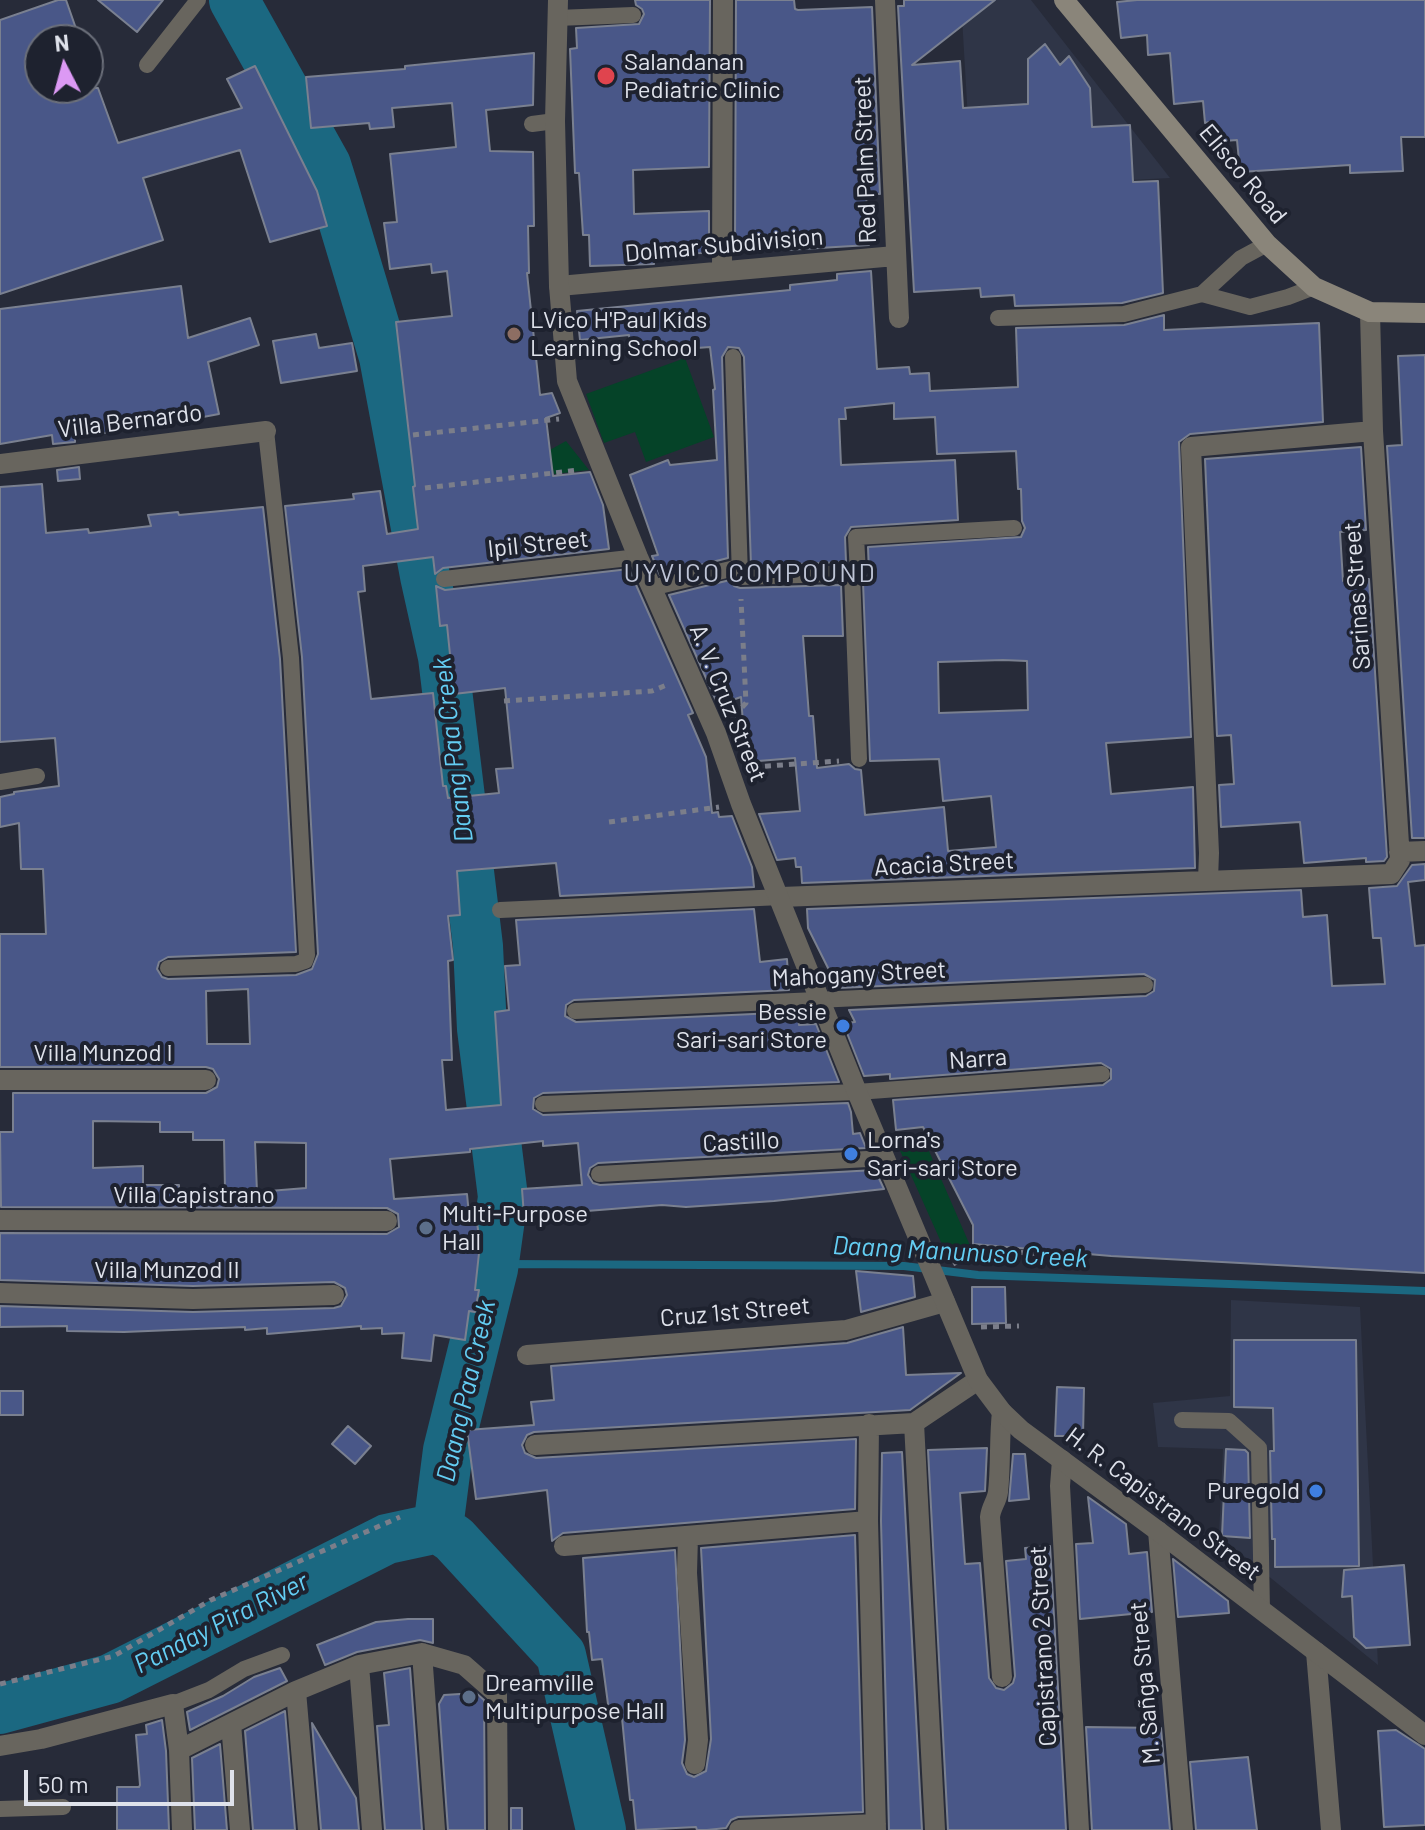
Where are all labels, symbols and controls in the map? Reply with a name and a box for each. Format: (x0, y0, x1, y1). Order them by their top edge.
north arrow (24, 24, 104, 104)
text: N (53, 28, 70, 56)
place label: Salandanan Pediatric Clinic (624, 48, 781, 104)
marker: Salandanan Pediatric Clinic (595, 65, 617, 87)
street label: Red Palm Street (848, 76, 882, 244)
street label: Elisco Road (1193, 118, 1293, 230)
street label: Dolmar Subdivision (623, 222, 825, 268)
place label: LVico H'Paul Kids Learning School (530, 306, 707, 362)
marker: LVico H'Paul Kids Learning School (505, 325, 523, 343)
street label: Villa Bernardo (56, 398, 204, 444)
street label: Sarinas Street (1337, 521, 1377, 671)
street label: Ipil Street (486, 524, 590, 564)
district label: UYVICO COMPOUND (623, 557, 877, 589)
street label: A. V. Cruz Street (683, 620, 773, 786)
water label: Daang Paa Creek (426, 656, 480, 844)
street label: Acacia Street (873, 846, 1015, 882)
street label: Mahogany Street (771, 955, 947, 993)
place label: Bessie Sari-sari Store (676, 998, 827, 1054)
marker: Bessie Sari-sari Store (834, 1017, 852, 1035)
street label: Villa Munzod I (33, 1039, 173, 1067)
street label: Narra (948, 1043, 1008, 1075)
street label: Castillo (702, 1126, 780, 1158)
place label: Lorna's Sari-sari Store (867, 1126, 1018, 1182)
marker: Lorna's Sari-sari Store (842, 1145, 860, 1163)
street label: Villa Capistrano (113, 1181, 275, 1209)
place label: Multi-Purpose Hall (442, 1200, 588, 1256)
marker: Multi-Purpose Hall (417, 1219, 435, 1237)
water label: Daang Manunuso Creek (832, 1230, 1088, 1274)
street label: Villa Munzod II (94, 1256, 240, 1284)
street label: Cruz 1st Street (659, 1291, 811, 1333)
water label: Daang Paa Creek (430, 1297, 502, 1485)
street label: H. R. Capistrano Street (1060, 1421, 1266, 1587)
place label: Puregold (1207, 1477, 1300, 1505)
marker: Puregold (1307, 1482, 1325, 1500)
street label: Capistrano 2 Street (1023, 1545, 1063, 1747)
water label: Panday Pira River (129, 1566, 313, 1680)
street label: M. Sañga Street (1124, 1600, 1166, 1766)
place label: Dreamville Multipurpose Hall (485, 1669, 665, 1725)
marker: Dreamville Multipurpose Hall (460, 1688, 478, 1706)
scale bar (28, 1754, 238, 1804)
text: 50 m (38, 1769, 89, 1798)

